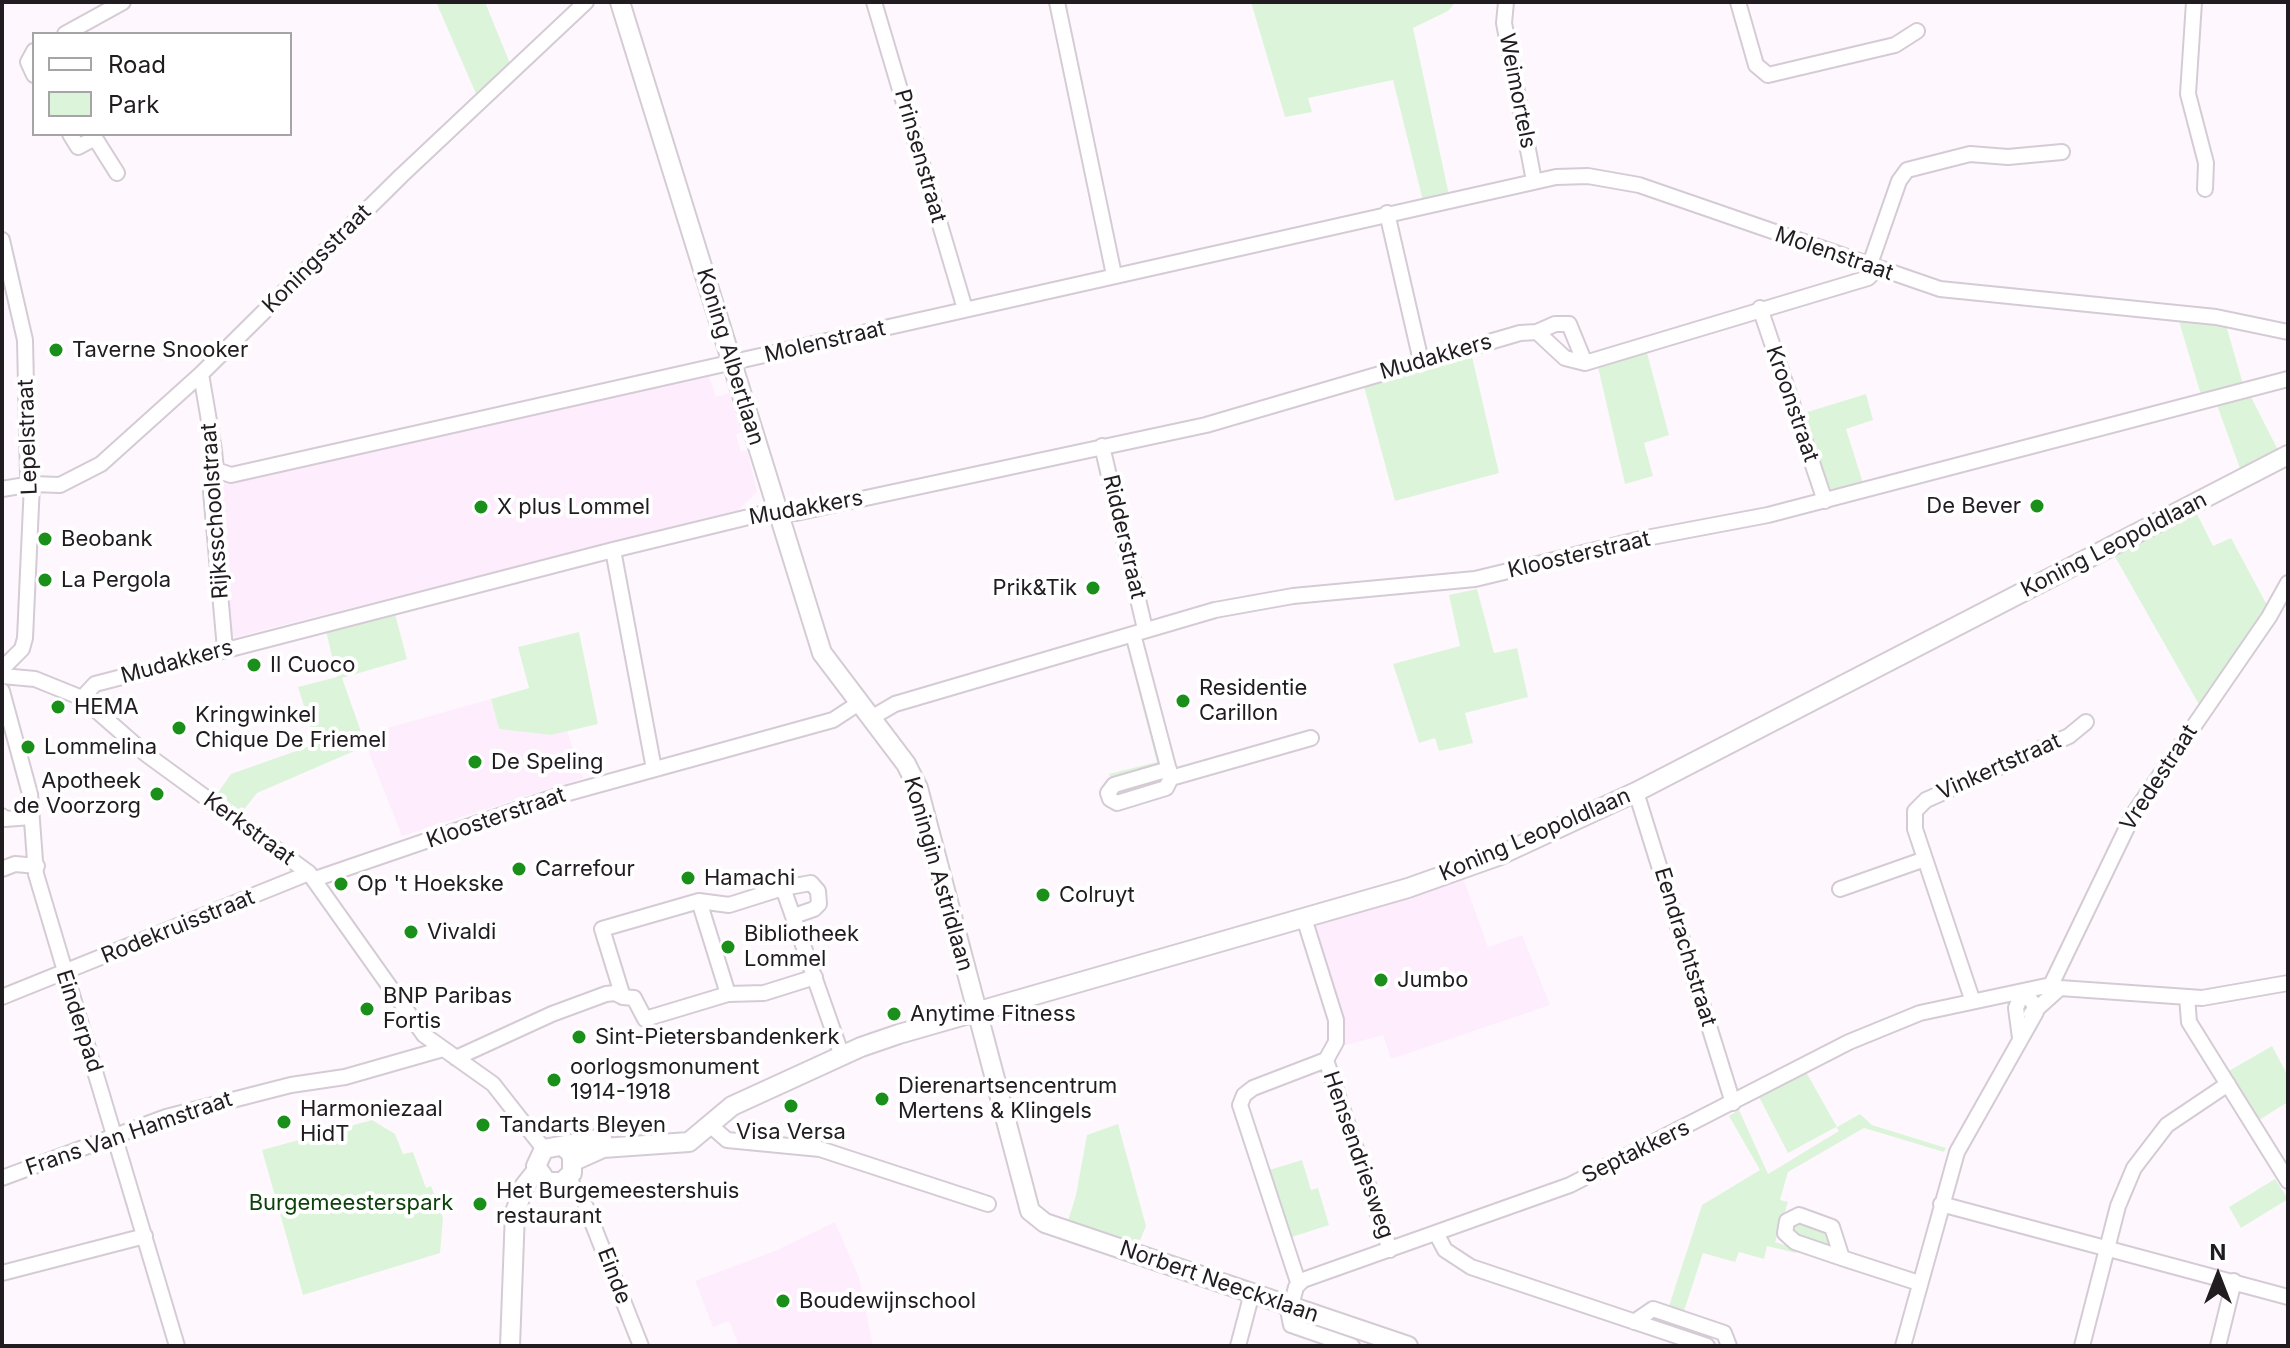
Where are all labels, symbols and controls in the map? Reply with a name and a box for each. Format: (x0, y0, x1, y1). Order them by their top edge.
street label: Weimortels (1493, 31, 1541, 151)
legend (32, 32, 292, 136)
text: Road (108, 50, 166, 79)
street label: Prinsenstraat (888, 86, 952, 226)
text: Park (108, 90, 159, 119)
street label: Koningsstraat (257, 199, 377, 319)
street label: Molenstraat (1771, 221, 1897, 287)
street label: Koning Albertlaan (691, 265, 769, 449)
street label: Molenstraat (762, 315, 888, 369)
street label: Mudakkers (1377, 328, 1495, 386)
place label: Taverne Snooker (72, 337, 248, 363)
marker: Taverne Snooker (47, 341, 65, 359)
street label: Kroonstraat (1760, 342, 1824, 466)
street label: Lepelstraat (13, 379, 43, 495)
street label: Rijksschoolstraat (196, 422, 234, 600)
street label: Ridderstraat (1097, 472, 1151, 602)
street label: Mudakkers (747, 485, 865, 531)
street label: Koning Leopoldlaan (2017, 487, 2211, 603)
place label: De Bever (1926, 493, 2021, 519)
place label: X plus Lommel (497, 494, 650, 520)
marker: De Bever (2028, 497, 2046, 515)
marker: X plus Lommel (472, 498, 490, 516)
place label: Beobank (61, 526, 153, 552)
street label: Kloosterstraat (1505, 526, 1653, 584)
marker: Beobank (36, 530, 54, 548)
place label: La Pergola (61, 567, 171, 593)
marker: La Pergola (36, 571, 54, 589)
place label: Prik&Tik (992, 575, 1077, 601)
marker: Prik&Tik (1084, 579, 1102, 597)
street label: Mudakkers (118, 634, 236, 690)
place label: Il Cuoco (270, 652, 355, 678)
marker: Il Cuoco (245, 656, 263, 674)
place label: Residentie Carillon (1199, 675, 1307, 726)
marker: Residentie Carillon (1174, 692, 1192, 710)
place label: HEMA (74, 694, 139, 720)
marker: HEMA (49, 698, 67, 716)
place label: Kringwinkel Chique De Friemel (195, 702, 386, 754)
marker: Kringwinkel Chique De Friemel (170, 719, 188, 737)
street label: Vredestraat (2115, 720, 2203, 836)
street label: Vinkertstraat (1933, 728, 2065, 806)
place label: Lommelina (44, 734, 157, 760)
marker: Lommelina (19, 738, 37, 756)
place label: De Speling (491, 749, 603, 775)
marker: De Speling (466, 753, 484, 771)
place label: Apotheek de Voorzorg (13, 768, 141, 820)
street label: Koningin Astridlaan (898, 774, 978, 974)
street label: Kloosterstraat (423, 782, 569, 854)
street label: Koning Leopoldlaan (1435, 783, 1635, 887)
marker: Apotheek de Voorzorg (148, 785, 166, 803)
street label: Kerkstraat (198, 787, 300, 871)
place label: Carrefour (535, 856, 635, 882)
marker: Carrefour (510, 860, 528, 878)
street label: Eendrachtstraat (1648, 864, 1722, 1030)
place label: Hamachi (704, 865, 795, 891)
marker: Hamachi (679, 869, 697, 887)
place label: Op 't Hoekske (357, 871, 504, 897)
marker: Op 't Hoekske (332, 875, 350, 893)
place label: Colruyt (1059, 882, 1135, 908)
street label: Rodekruisstraat (98, 884, 258, 970)
marker: Colruyt (1034, 886, 1052, 904)
place label: Vivaldi (427, 919, 496, 945)
place label: Bibliotheek Lommel (744, 921, 859, 972)
marker: Vivaldi (402, 923, 420, 941)
marker: Bibliotheek Lommel (719, 938, 737, 956)
street label: Einderpad (50, 967, 108, 1075)
place label: Jumbo (1397, 967, 1468, 993)
marker: Jumbo (1372, 971, 1390, 989)
place label: BNP Paribas Fortis (383, 983, 512, 1034)
marker: BNP Paribas Fortis (358, 1000, 376, 1018)
place label: Anytime Fitness (910, 1001, 1076, 1027)
marker: Anytime Fitness (885, 1005, 903, 1023)
place label: Sint-Pietersbandenkerk (595, 1024, 840, 1050)
marker: Sint-Pietersbandenkerk (570, 1028, 588, 1046)
place label: oorlogsmonument 1914-1918 (570, 1054, 759, 1106)
street label: Hensendriesweg (1317, 1068, 1399, 1242)
marker: oorlogsmonument 1914-1918 (545, 1071, 563, 1089)
place label: Dierenartsencentrum Mertens & Klingels (898, 1073, 1117, 1124)
street label: Frans Van Hamstraat (22, 1086, 236, 1182)
marker: Dierenartsencentrum Mertens & Klingels (873, 1090, 891, 1108)
place label: Harmoniezaal HidT (300, 1096, 443, 1148)
marker: Visa Versa (782, 1097, 800, 1115)
place label: Tandarts Bleyen (499, 1112, 666, 1138)
marker: Harmoniezaal HidT (275, 1113, 293, 1131)
street label: Septakkers (1578, 1115, 1694, 1189)
marker: Tandarts Bleyen (474, 1116, 492, 1134)
place label: Visa Versa (736, 1119, 846, 1145)
place label: Het Burgemeestershuis restaurant (496, 1178, 739, 1230)
park label: Burgemeesterspark (249, 1190, 453, 1216)
marker: Het Burgemeestershuis restaurant (471, 1195, 489, 1213)
street label: Norbert Neeckxlaan (1116, 1236, 1322, 1328)
north arrow (2178, 1236, 2258, 1316)
text: N (2210, 1239, 2226, 1265)
street label: Einde (591, 1244, 637, 1308)
place label: Boudewijnschool (799, 1288, 976, 1314)
marker: Boudewijnschool (774, 1292, 792, 1310)

